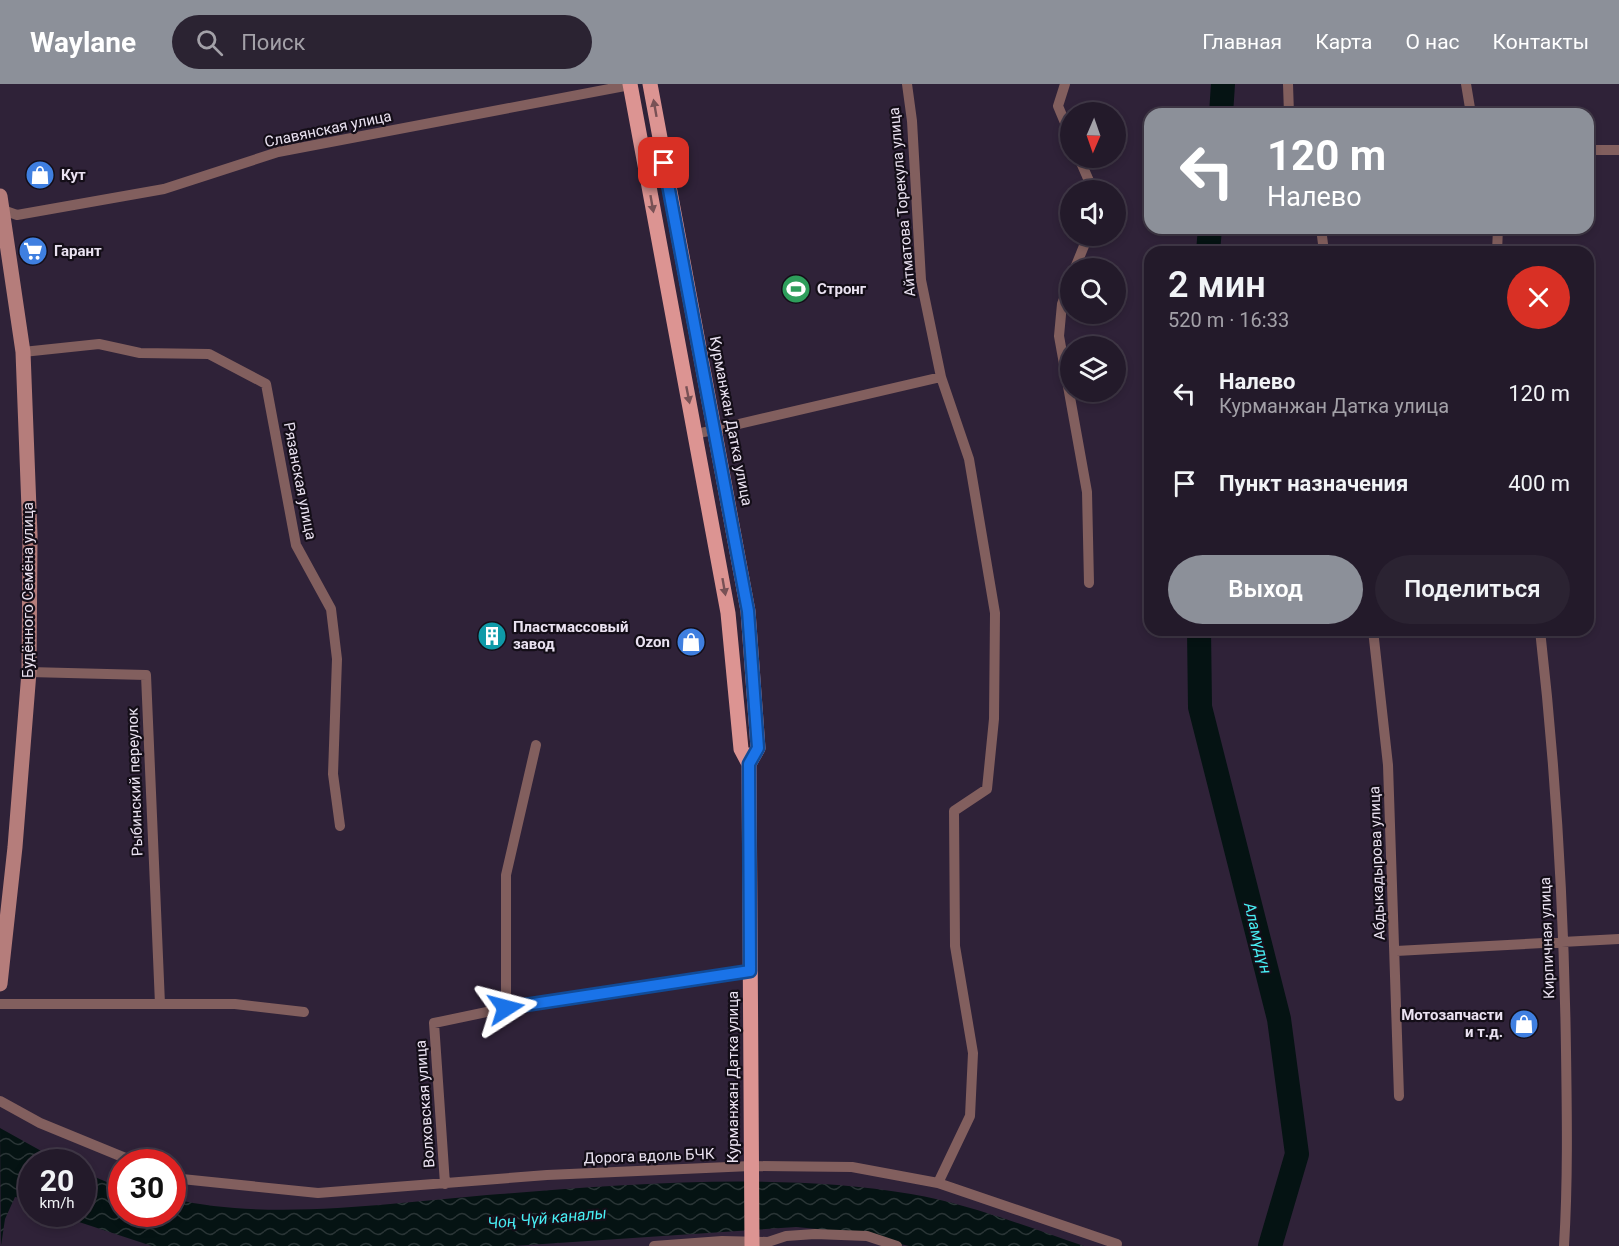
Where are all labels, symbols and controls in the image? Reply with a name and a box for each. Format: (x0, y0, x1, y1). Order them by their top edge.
search box (172, 15, 592, 69)
text: Waylane (30, 26, 136, 59)
icon: search (193, 26, 226, 59)
text: Поиск (241, 30, 306, 55)
text: Главная (1202, 30, 1282, 54)
text: Карта (1315, 30, 1372, 54)
text: О нас (1405, 30, 1460, 54)
text: Контакты (1493, 30, 1589, 54)
one-way arrow (650, 99, 659, 118)
north arrow (1060, 102, 1126, 168)
map controls (1060, 102, 1126, 402)
street label: Айтматова Торекула улица (885, 106, 919, 298)
street label: Славянская улица (263, 107, 393, 151)
text: 120 m (1267, 131, 1386, 180)
icon: left (1168, 132, 1246, 210)
pin (638, 137, 689, 188)
icon: arrive (647, 146, 680, 179)
shop icon: Кут (24, 159, 56, 191)
place label: Кут (61, 166, 86, 184)
button: sound (1060, 180, 1126, 246)
text: Налево (1267, 181, 1362, 213)
one-way arrow (648, 194, 657, 213)
supermarket icon: Гарант (17, 235, 49, 267)
place label: Гарант (54, 242, 102, 260)
button: search (1060, 258, 1126, 324)
text: 2 мин (1168, 264, 1266, 306)
button: close (1507, 266, 1570, 329)
sports icon: Стронг (780, 273, 812, 305)
place label: Стронг (817, 280, 867, 298)
text: 520 m · 16:33 (1168, 308, 1289, 332)
street label: Курманжан Датка улица (706, 335, 756, 507)
button: layers (1060, 336, 1126, 402)
text: Налево (1219, 369, 1296, 394)
icon: left (1168, 377, 1201, 410)
text: 120 m (1508, 381, 1570, 406)
one-way arrow (684, 386, 694, 404)
text: Курманжан Датка улица (1219, 394, 1449, 418)
street label: Рязанская улица (280, 421, 320, 541)
icon: arrive (1168, 467, 1201, 500)
text: Пункт назначения (1219, 471, 1408, 496)
text: 400 m (1508, 471, 1570, 496)
street label: Будённого Семёна улица (19, 502, 37, 678)
button: Выход (1168, 555, 1363, 624)
button: Поделиться (1375, 555, 1570, 624)
one-way arrow (720, 577, 729, 596)
place label: Пластмассовый завод (513, 618, 629, 653)
building icon: Пластмассовый завод (476, 620, 508, 652)
shop icon: Ozon (675, 626, 707, 658)
place label: Ozon (635, 633, 670, 651)
street label: Рыбинский переулок (123, 707, 147, 857)
street label: Абдыкадырова улица (1365, 786, 1389, 940)
street label: Кирпичная улица (1536, 877, 1558, 999)
water label: Аламүдүн (1240, 899, 1276, 976)
position arrow (474, 976, 538, 1040)
street label: Курманжан Датка улица (724, 991, 742, 1163)
place label: Мотозапчасти и т.д. (1401, 1006, 1503, 1041)
shop icon: Мотозапчасти и т.д. (1508, 1008, 1540, 1040)
street label: Волховская улица (412, 1039, 438, 1169)
street label: Дорога вдоль БЧК (583, 1145, 715, 1167)
speed limit sign: 30 (108, 1149, 186, 1227)
text: 20 (40, 1163, 74, 1198)
text: km/h (39, 1194, 75, 1212)
water label: Чоң Чүй каналы (487, 1203, 607, 1233)

